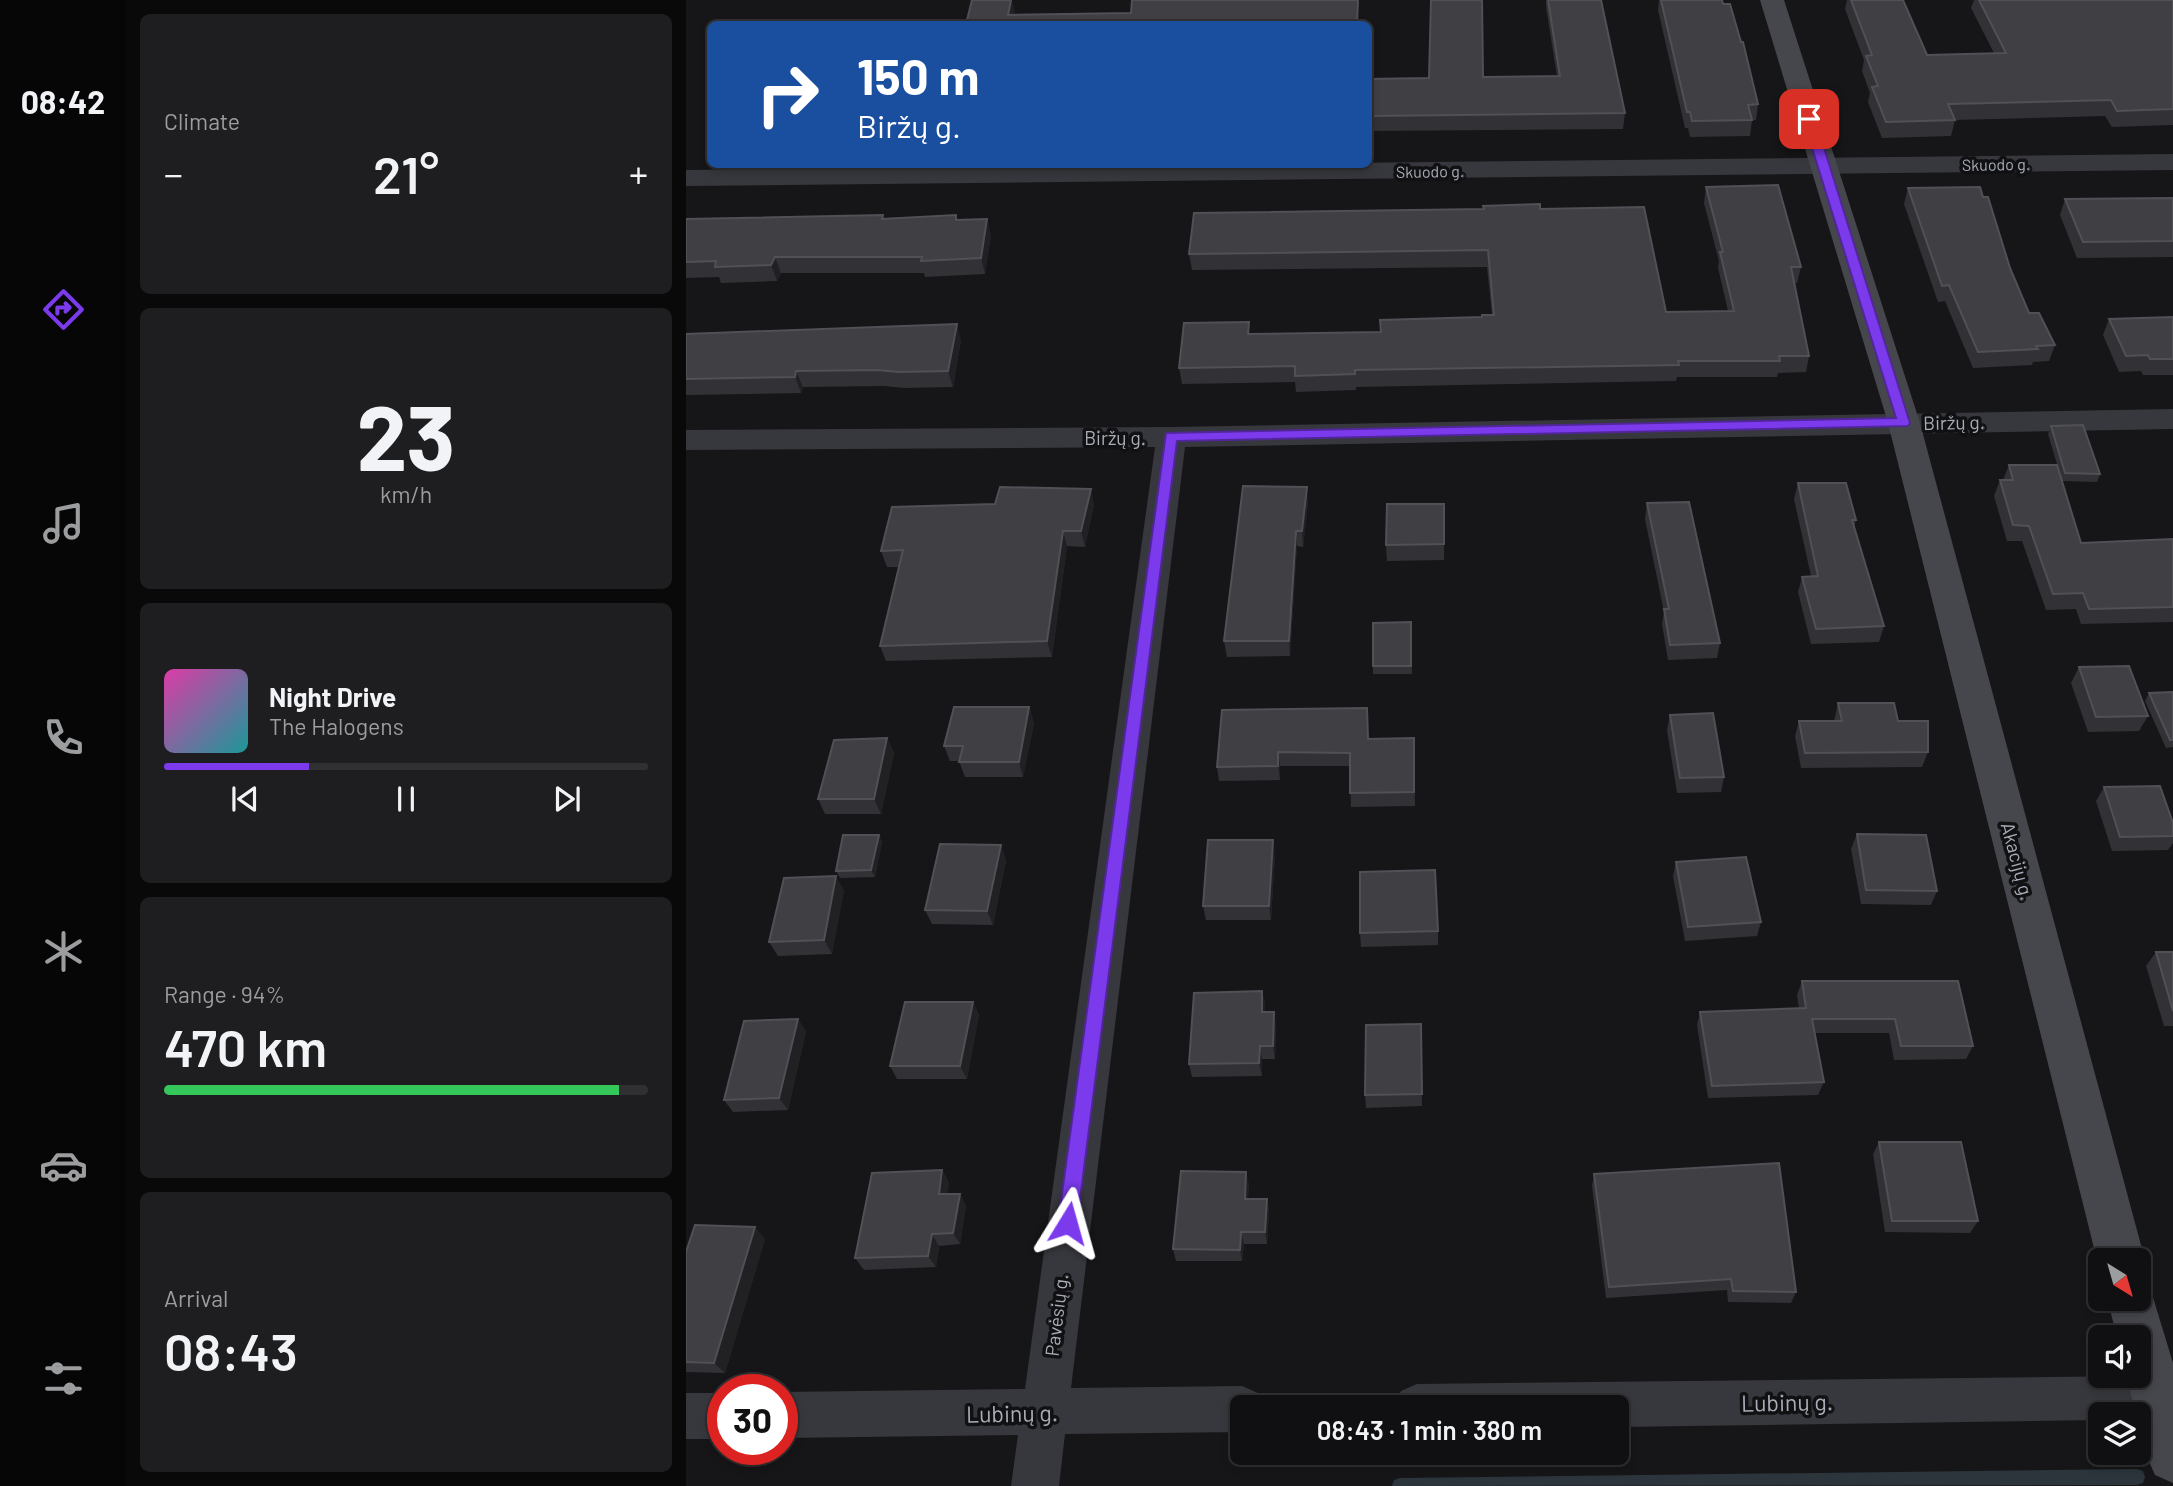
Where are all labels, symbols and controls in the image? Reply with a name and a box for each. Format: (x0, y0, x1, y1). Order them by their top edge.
text: 150 m (857, 46, 979, 105)
icon: right (742, 49, 833, 140)
text: 08:42 (21, 82, 105, 120)
pin (1779, 89, 1839, 149)
icon: arrive (1790, 100, 1828, 138)
text: Biržų g. (857, 106, 961, 144)
text: Climate (164, 107, 240, 135)
text: 21° (373, 142, 439, 204)
text: − (164, 150, 183, 196)
text: + (629, 150, 648, 196)
street label: Skuodo g. (1962, 154, 2030, 174)
street label: Skuodo g. (1396, 161, 1464, 181)
icon: directions (39, 285, 88, 334)
text: 23 (357, 380, 455, 489)
street label: Biržų g. (1923, 410, 1985, 434)
street label: Biržų g. (1084, 426, 1146, 449)
text: km/h (380, 480, 432, 508)
icon: music (39, 499, 88, 548)
text: Night Drive (269, 681, 396, 712)
text: The Halogens (269, 712, 404, 740)
icon: phone (39, 713, 88, 762)
icon: previous (226, 780, 264, 818)
icon: pause (387, 780, 425, 818)
icon: next (548, 780, 586, 818)
street label: Akacijų g. (1997, 820, 2039, 902)
icon: climate (39, 927, 88, 976)
text: Range · 94% (164, 980, 285, 1008)
text: 470 km (164, 1015, 327, 1077)
icon: car (39, 1141, 88, 1190)
position arrow (1031, 1186, 1105, 1260)
north arrow (2088, 1248, 2151, 1311)
map controls (2088, 1248, 2151, 1465)
street label: Pavėsių g. (1040, 1272, 1072, 1358)
text: Arrival (164, 1284, 228, 1312)
text: 08:43 (164, 1319, 298, 1381)
button: sound (2088, 1325, 2151, 1388)
icon: filters (39, 1354, 88, 1403)
speed limit sign: 30 (707, 1374, 798, 1465)
street label: Lubinų g. (1741, 1387, 1833, 1417)
street label: Lubinų g. (966, 1398, 1058, 1428)
button: layers (2088, 1402, 2151, 1465)
text: 08:43 · 1 min · 380 m (1317, 1414, 1542, 1445)

